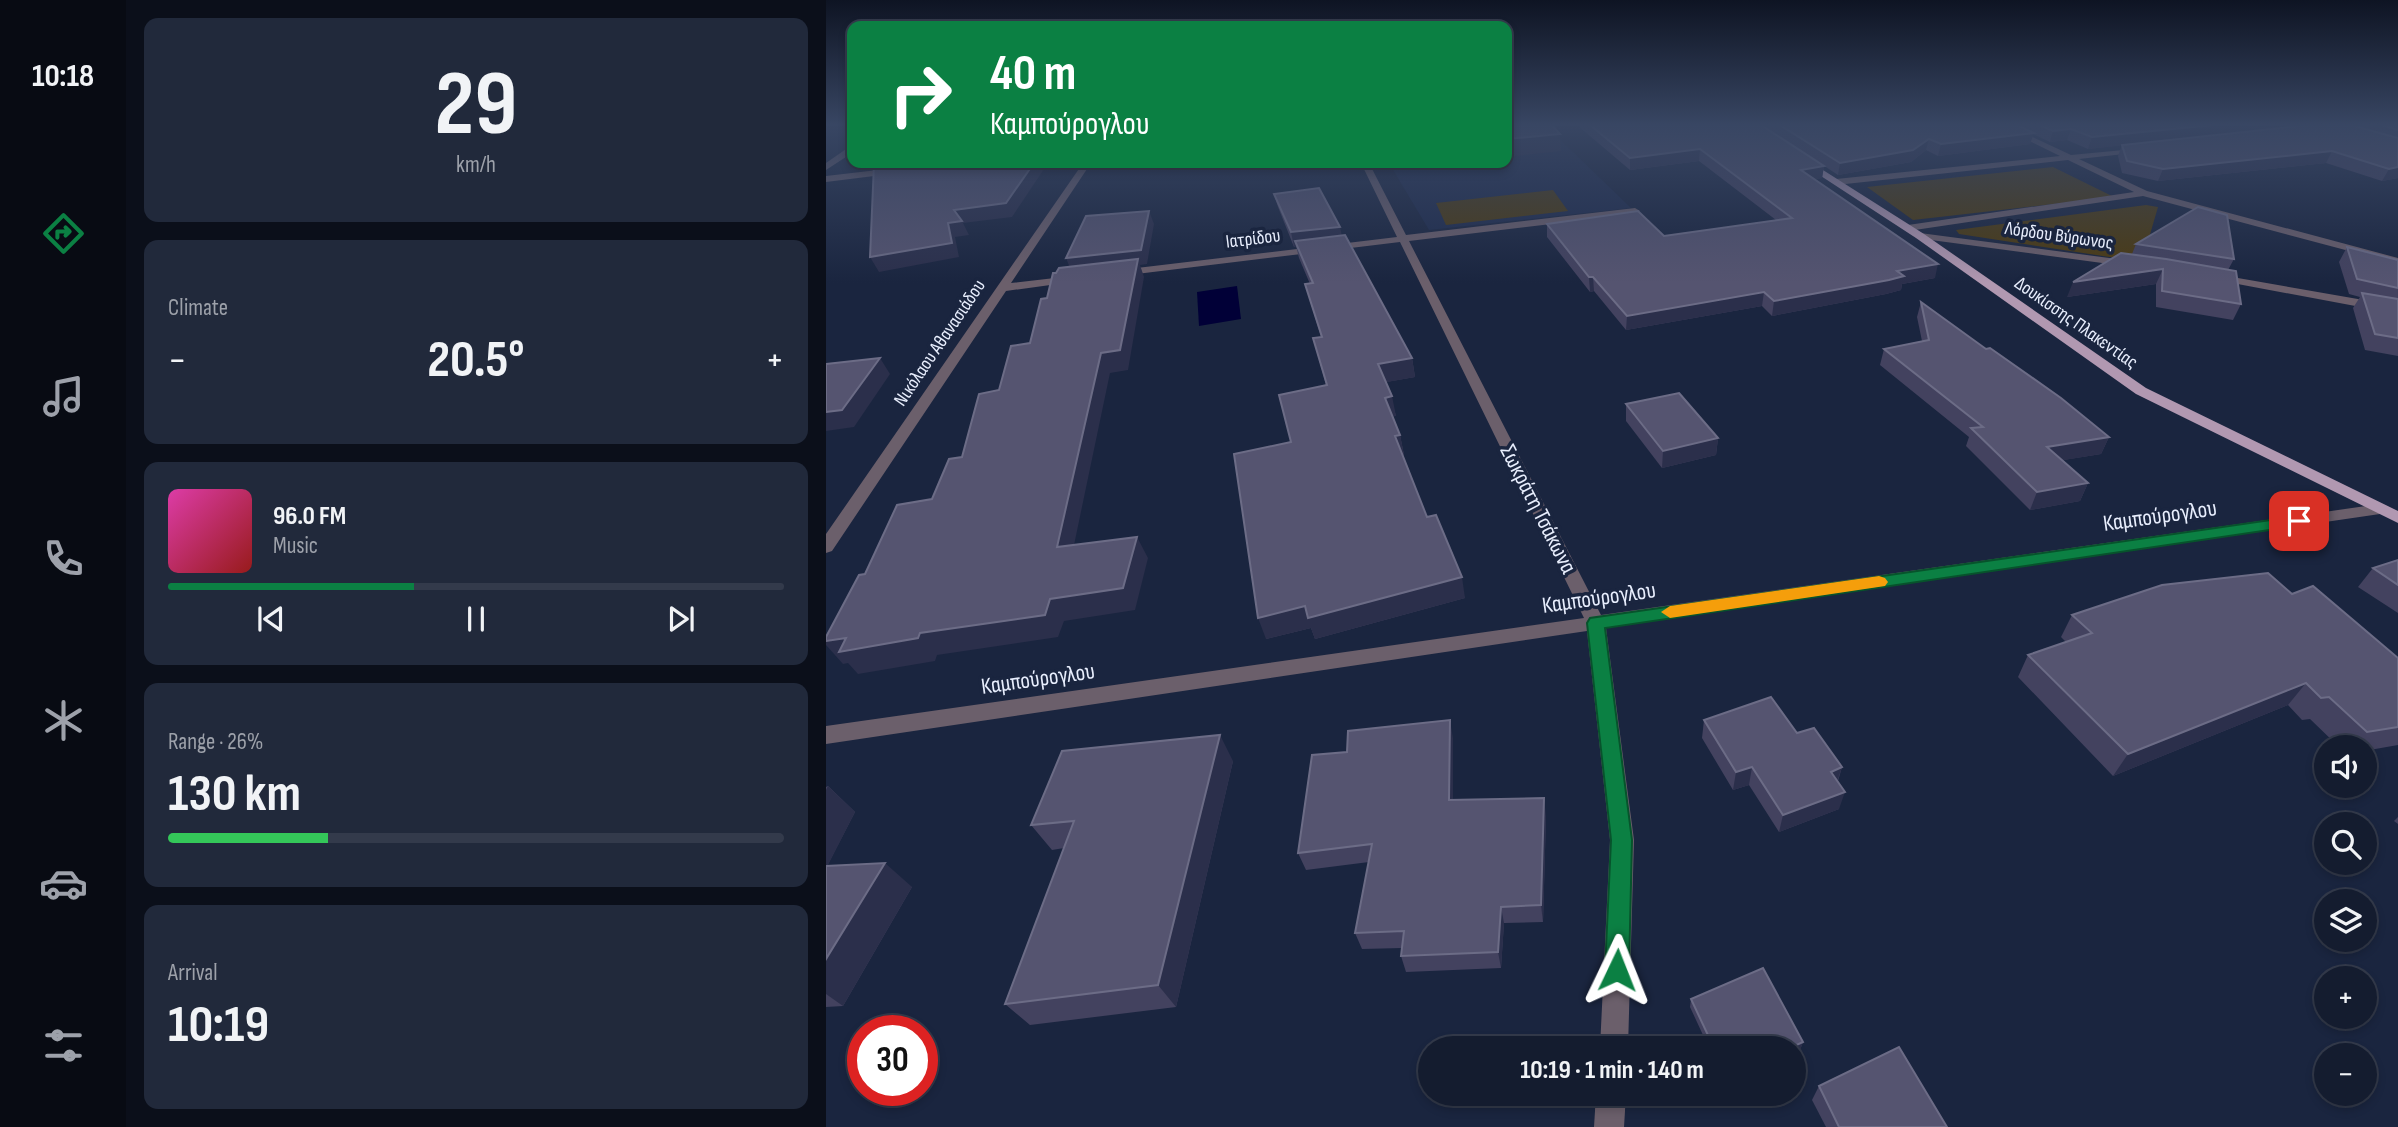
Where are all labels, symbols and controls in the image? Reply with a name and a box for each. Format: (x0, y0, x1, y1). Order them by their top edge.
text: 40 m (990, 45, 1076, 104)
icon: right (875, 49, 966, 140)
text: 29 (435, 51, 518, 160)
text: 10:18 (32, 57, 94, 96)
text: Καμπούρογλου (990, 105, 1149, 144)
text: km/h (456, 151, 496, 179)
icon: directions (39, 209, 88, 258)
street label: Λόρδου Βύρωνος (2002, 217, 2115, 255)
street label: Ιατρίδου (1224, 224, 1282, 254)
street label: Δουκίσσης Πλακεντίας (2010, 272, 2142, 374)
street label: Νικόλαου Αθανασιάδου (889, 275, 991, 411)
text: Climate (168, 294, 228, 322)
text: 20.5° (427, 329, 525, 392)
text: − (168, 338, 187, 383)
text: + (765, 338, 784, 383)
icon: music (39, 372, 88, 421)
street label: Σωκράτη Τσάκωνα (1494, 440, 1583, 578)
pin (2269, 491, 2329, 551)
street label: Καμπούρογλου (2101, 494, 2219, 538)
text: 96.0 FM (273, 501, 346, 532)
icon: arrive (2280, 502, 2318, 540)
text: Music (273, 532, 318, 560)
icon: phone (39, 534, 88, 583)
street label: Καμπούρογλου (1540, 576, 1658, 620)
icon: previous (252, 600, 290, 638)
icon: pause (457, 600, 495, 638)
icon: next (662, 600, 700, 638)
street label: Καμπούρογλου (979, 657, 1097, 701)
icon: climate (39, 696, 88, 745)
text: Range · 26% (168, 728, 263, 756)
map controls (2314, 735, 2377, 1106)
button: sound (2314, 735, 2377, 798)
text: 130 km (168, 763, 301, 826)
button: search (2314, 812, 2377, 875)
icon: car (39, 859, 88, 908)
button: layers (2314, 889, 2377, 952)
position arrow (1580, 933, 1654, 1007)
text: Arrival (168, 959, 217, 987)
button: + (2314, 966, 2377, 1029)
text: 10:19 (168, 994, 269, 1057)
speed limit sign: 30 (847, 1015, 938, 1106)
icon: filters (39, 1021, 88, 1070)
button: − (2314, 1043, 2377, 1106)
text: 10:19 · 1 min · 140 m (1520, 1055, 1704, 1086)

